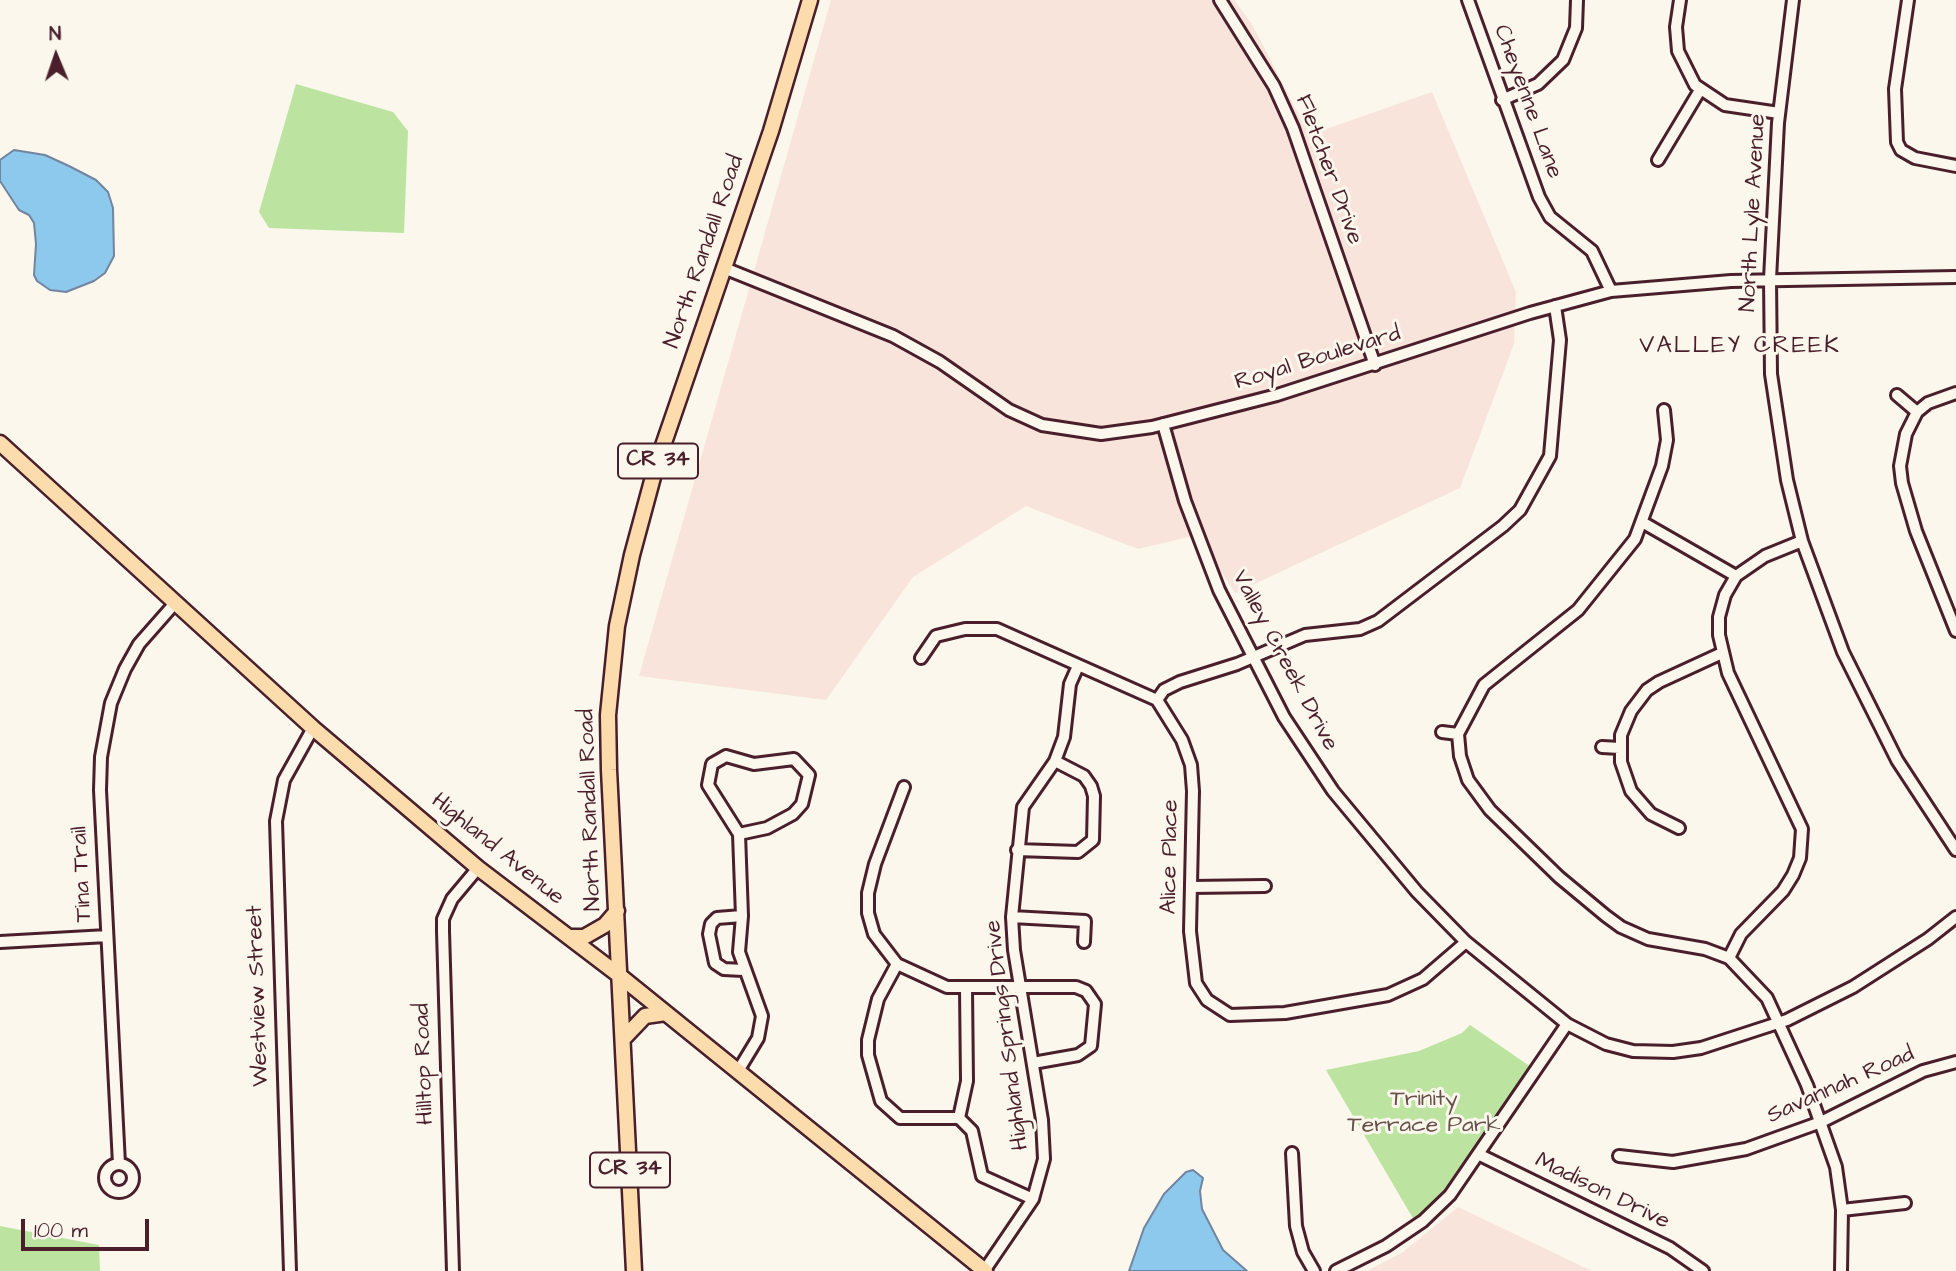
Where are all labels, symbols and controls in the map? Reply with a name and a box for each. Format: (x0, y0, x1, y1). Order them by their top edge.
north arrow (21, 21, 91, 91)
text: N (49, 21, 62, 48)
street label: Cheyenne Lane (1486, 21, 1568, 183)
street label: Fletcher Drive (1288, 92, 1368, 248)
street label: North Lyle Avenue (1735, 113, 1773, 313)
street label: North Randall Road (659, 152, 751, 352)
street label: Royal Boulevard (1232, 321, 1404, 397)
district label: VALLEY CREEK (1641, 333, 1839, 361)
road number: CR 34 (618, 444, 698, 478)
street label: Valley Creek Drive (1225, 566, 1343, 756)
street label: North Randall Road (574, 708, 608, 912)
street label: Highland Avenue (425, 788, 569, 912)
street label: Alice Place (1156, 799, 1186, 915)
street label: Tina Trail (67, 825, 99, 923)
street label: Westview Street (242, 905, 276, 1087)
street label: Highland Springs Drive (980, 918, 1036, 1152)
street label: Hilltop Road (409, 1003, 441, 1125)
street label: Savannah Road (1763, 1041, 1919, 1131)
park label: Trinity Terrace Park (1347, 1086, 1501, 1140)
street label: Madison Drive (1530, 1147, 1674, 1237)
road number: CR 34 (590, 1152, 670, 1188)
scale bar (24, 1204, 152, 1248)
text: 100 m (34, 1216, 88, 1245)

